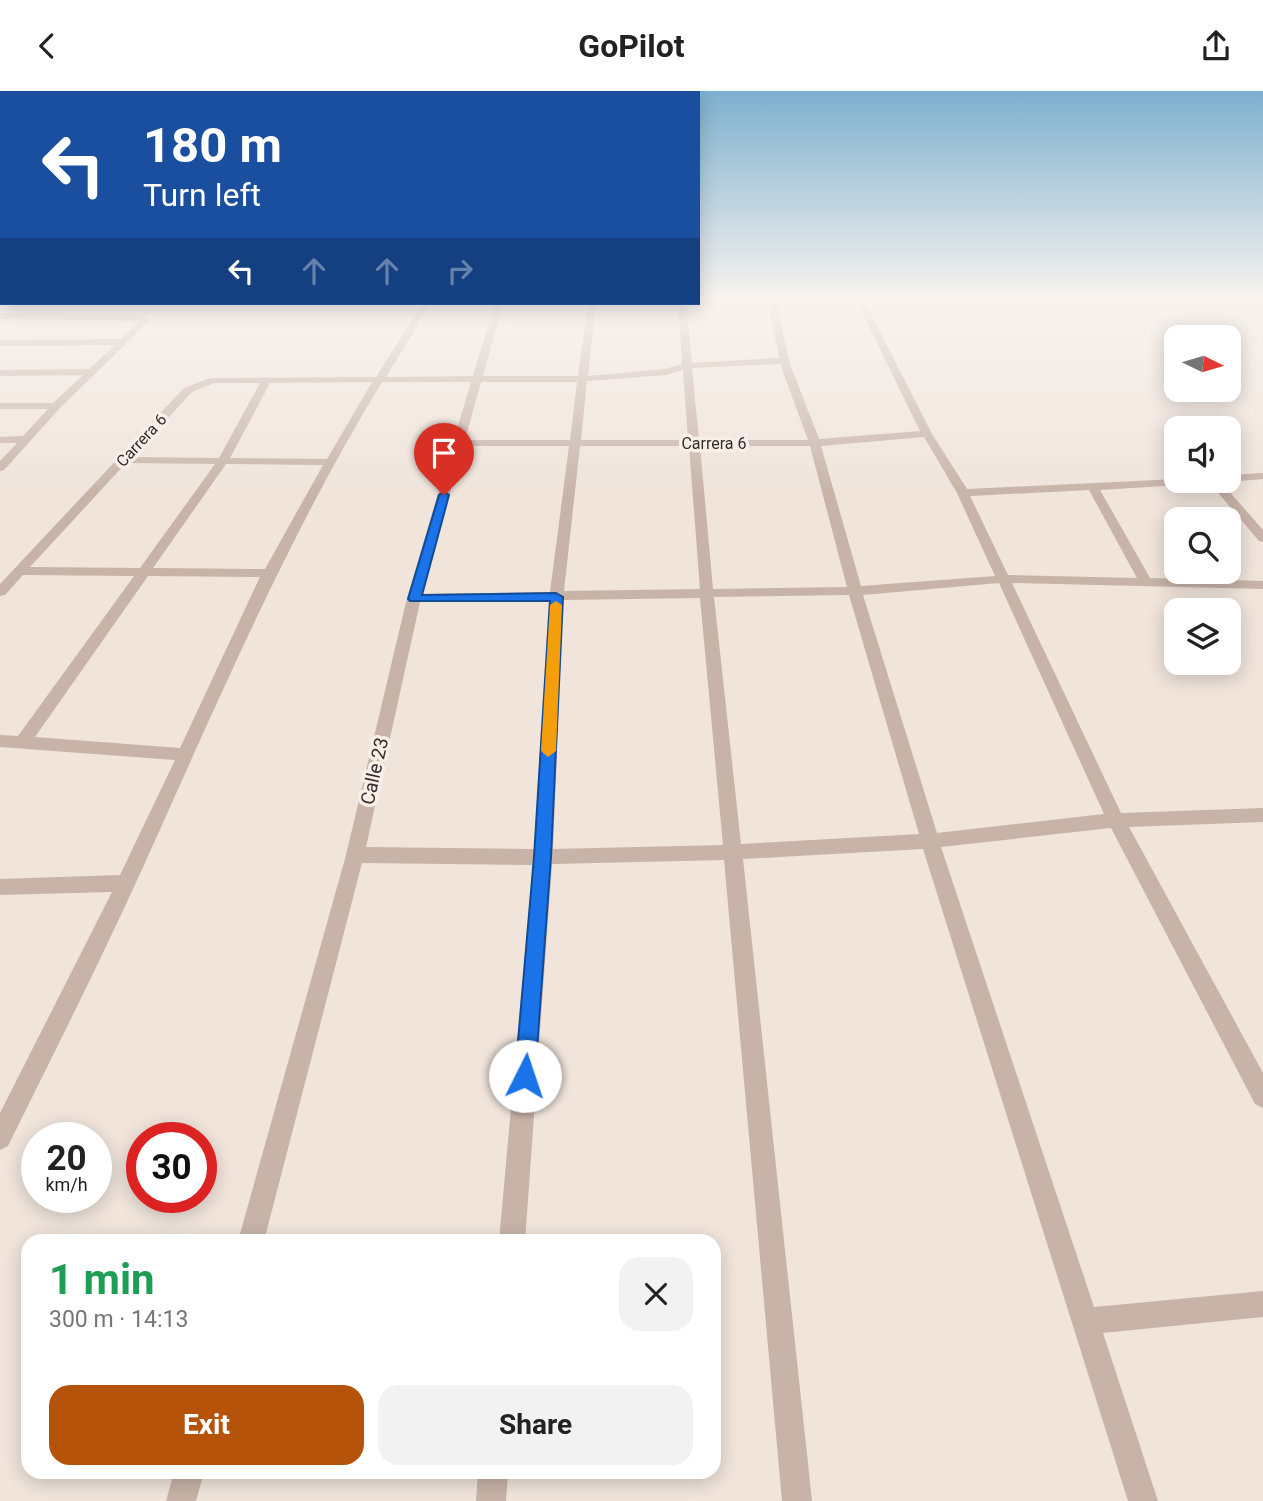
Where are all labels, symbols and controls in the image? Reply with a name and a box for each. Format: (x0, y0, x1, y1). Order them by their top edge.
icon: back (28, 27, 66, 65)
text: GoPilot (578, 27, 685, 65)
icon: share (1197, 27, 1235, 65)
text: 180 m (143, 117, 282, 174)
icon: left (28, 119, 119, 210)
text: Turn left (143, 176, 261, 214)
icon: left (222, 252, 260, 290)
icon: ahead (295, 252, 333, 290)
icon: ahead (368, 252, 406, 290)
icon: right (441, 252, 479, 290)
north arrow (1164, 325, 1241, 403)
map controls (1164, 325, 1241, 675)
street label: Carrera 6 (112, 410, 171, 471)
button: sound (1164, 416, 1241, 493)
pin (414, 423, 474, 495)
icon: arrive (425, 434, 463, 472)
street label: Carrera 6 (681, 434, 747, 453)
button: search (1164, 507, 1241, 584)
button: layers (1164, 598, 1241, 675)
street label: Calle 23 (356, 735, 393, 807)
position arrow (488, 1039, 562, 1113)
speed limit sign: 30 (126, 1122, 217, 1213)
text: 20 (46, 1138, 87, 1179)
text: km/h (45, 1174, 88, 1195)
text: 1 min (49, 1255, 155, 1304)
button: close (619, 1257, 693, 1331)
text: 300 m · 14:13 (49, 1306, 188, 1333)
button: Exit (49, 1385, 364, 1465)
button: Share (378, 1385, 693, 1465)

